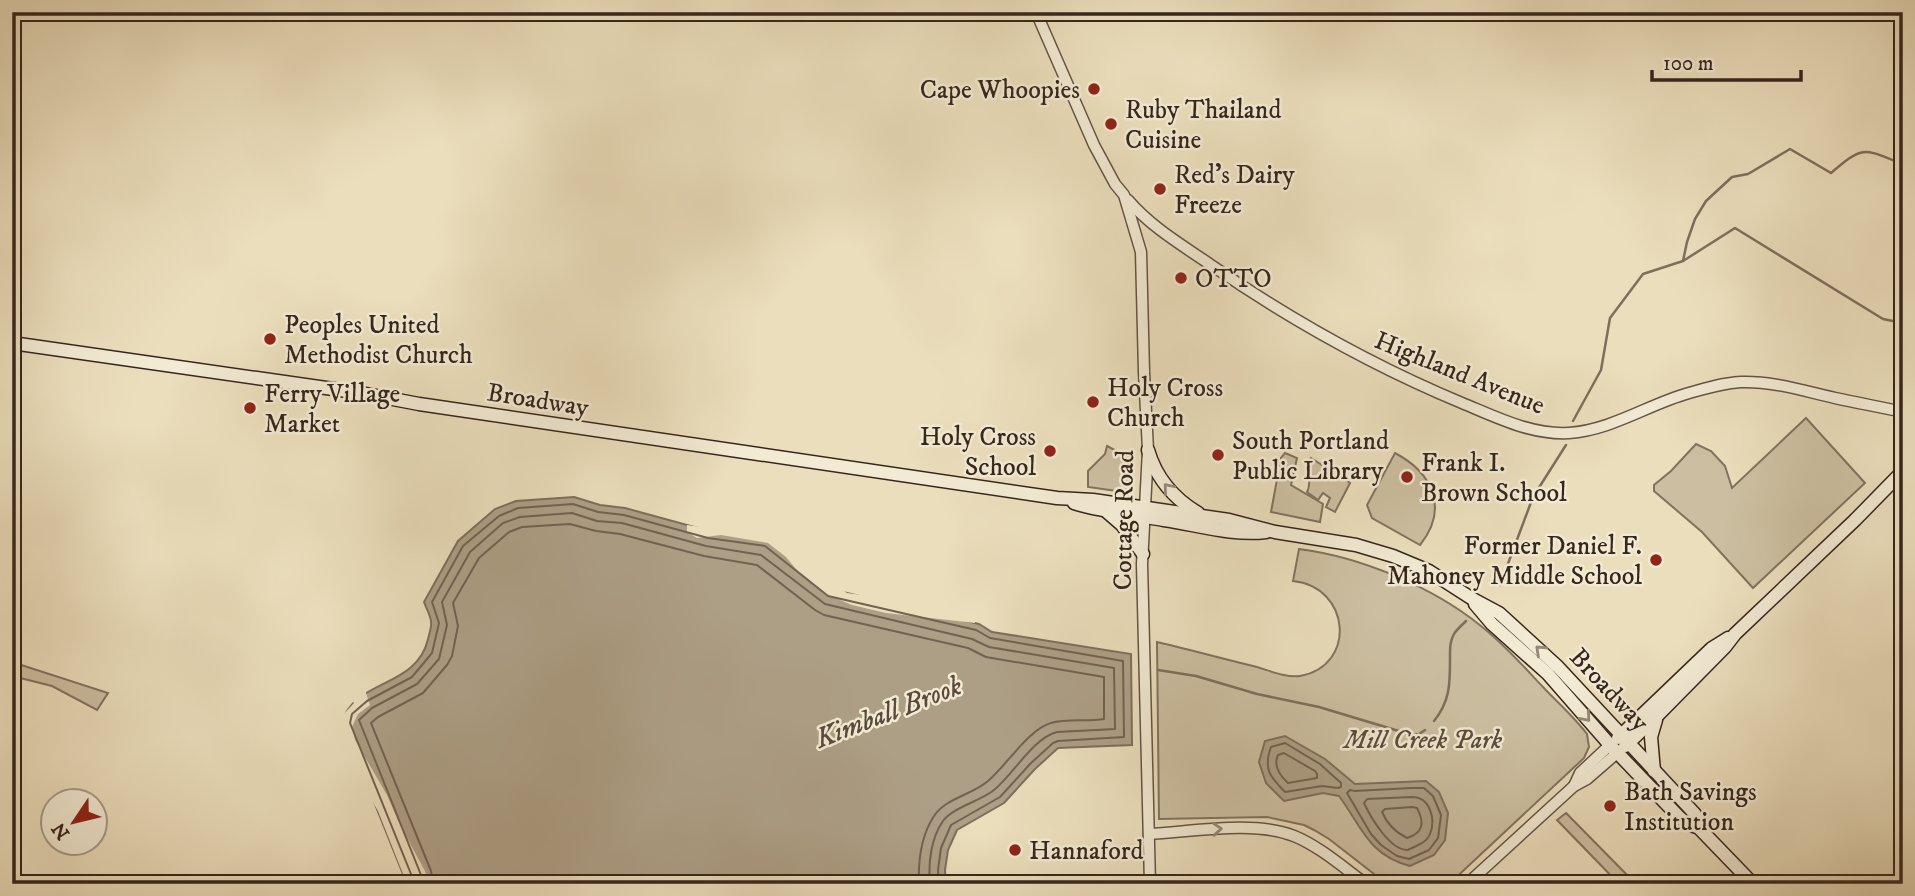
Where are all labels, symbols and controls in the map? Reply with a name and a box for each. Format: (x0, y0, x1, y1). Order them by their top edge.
scale bar (1652, 38, 1801, 82)
text: 100 m (1663, 51, 1714, 77)
place label: Cape Whoopies (920, 74, 1080, 107)
marker: Cape Whoopies (1086, 81, 1102, 97)
place label: Ruby Thailand Cuisine (1125, 94, 1281, 157)
marker: Ruby Thailand Cuisine (1103, 116, 1119, 132)
place label: Red's Dairy Freeze (1174, 159, 1295, 222)
marker: Red's Dairy Freeze (1152, 181, 1168, 197)
place label: OTTO (1195, 263, 1272, 296)
marker: OTTO (1173, 270, 1189, 286)
place label: Peoples United Methodist Church (284, 309, 473, 372)
street label: Highland Avenue (1369, 324, 1549, 423)
marker: Peoples United Methodist Church (262, 331, 278, 347)
place label: Holy Cross Church (1107, 372, 1223, 435)
street label: Broadway (485, 376, 592, 425)
place label: Ferry Village Market (264, 378, 400, 441)
marker: Holy Cross Church (1085, 394, 1101, 410)
marker: Ferry Village Market (242, 400, 258, 416)
place label: Holy Cross School (920, 421, 1036, 484)
place label: South Portland Public Library (1232, 425, 1389, 488)
marker: Holy Cross School (1042, 443, 1058, 459)
marker: South Portland Public Library (1210, 447, 1226, 463)
place label: Frank I. Brown School (1421, 447, 1567, 510)
street label: Cottage Road (1107, 449, 1142, 591)
marker: Frank I. Brown School (1399, 469, 1415, 485)
one-way arrow (1164, 483, 1176, 496)
place label: Former Daniel F. Mahoney Middle School (1387, 530, 1642, 593)
marker: Former Daniel F. Mahoney Middle School (1648, 552, 1664, 568)
street label: Broadway (1562, 641, 1656, 739)
one-way arrow (1535, 645, 1548, 658)
water label: Kimball Brook (809, 668, 967, 757)
one-way arrow (1578, 709, 1590, 722)
park label: Mill Creek Park (1342, 724, 1502, 757)
place label: Bath Savings Institution (1624, 776, 1757, 839)
north arrow (38, 788, 108, 858)
marker: Bath Savings Institution (1602, 798, 1618, 814)
text: N (47, 818, 75, 844)
one-way arrow (1211, 822, 1222, 837)
place label: Hannaford (1029, 835, 1143, 868)
marker: Hannaford (1007, 842, 1023, 858)

